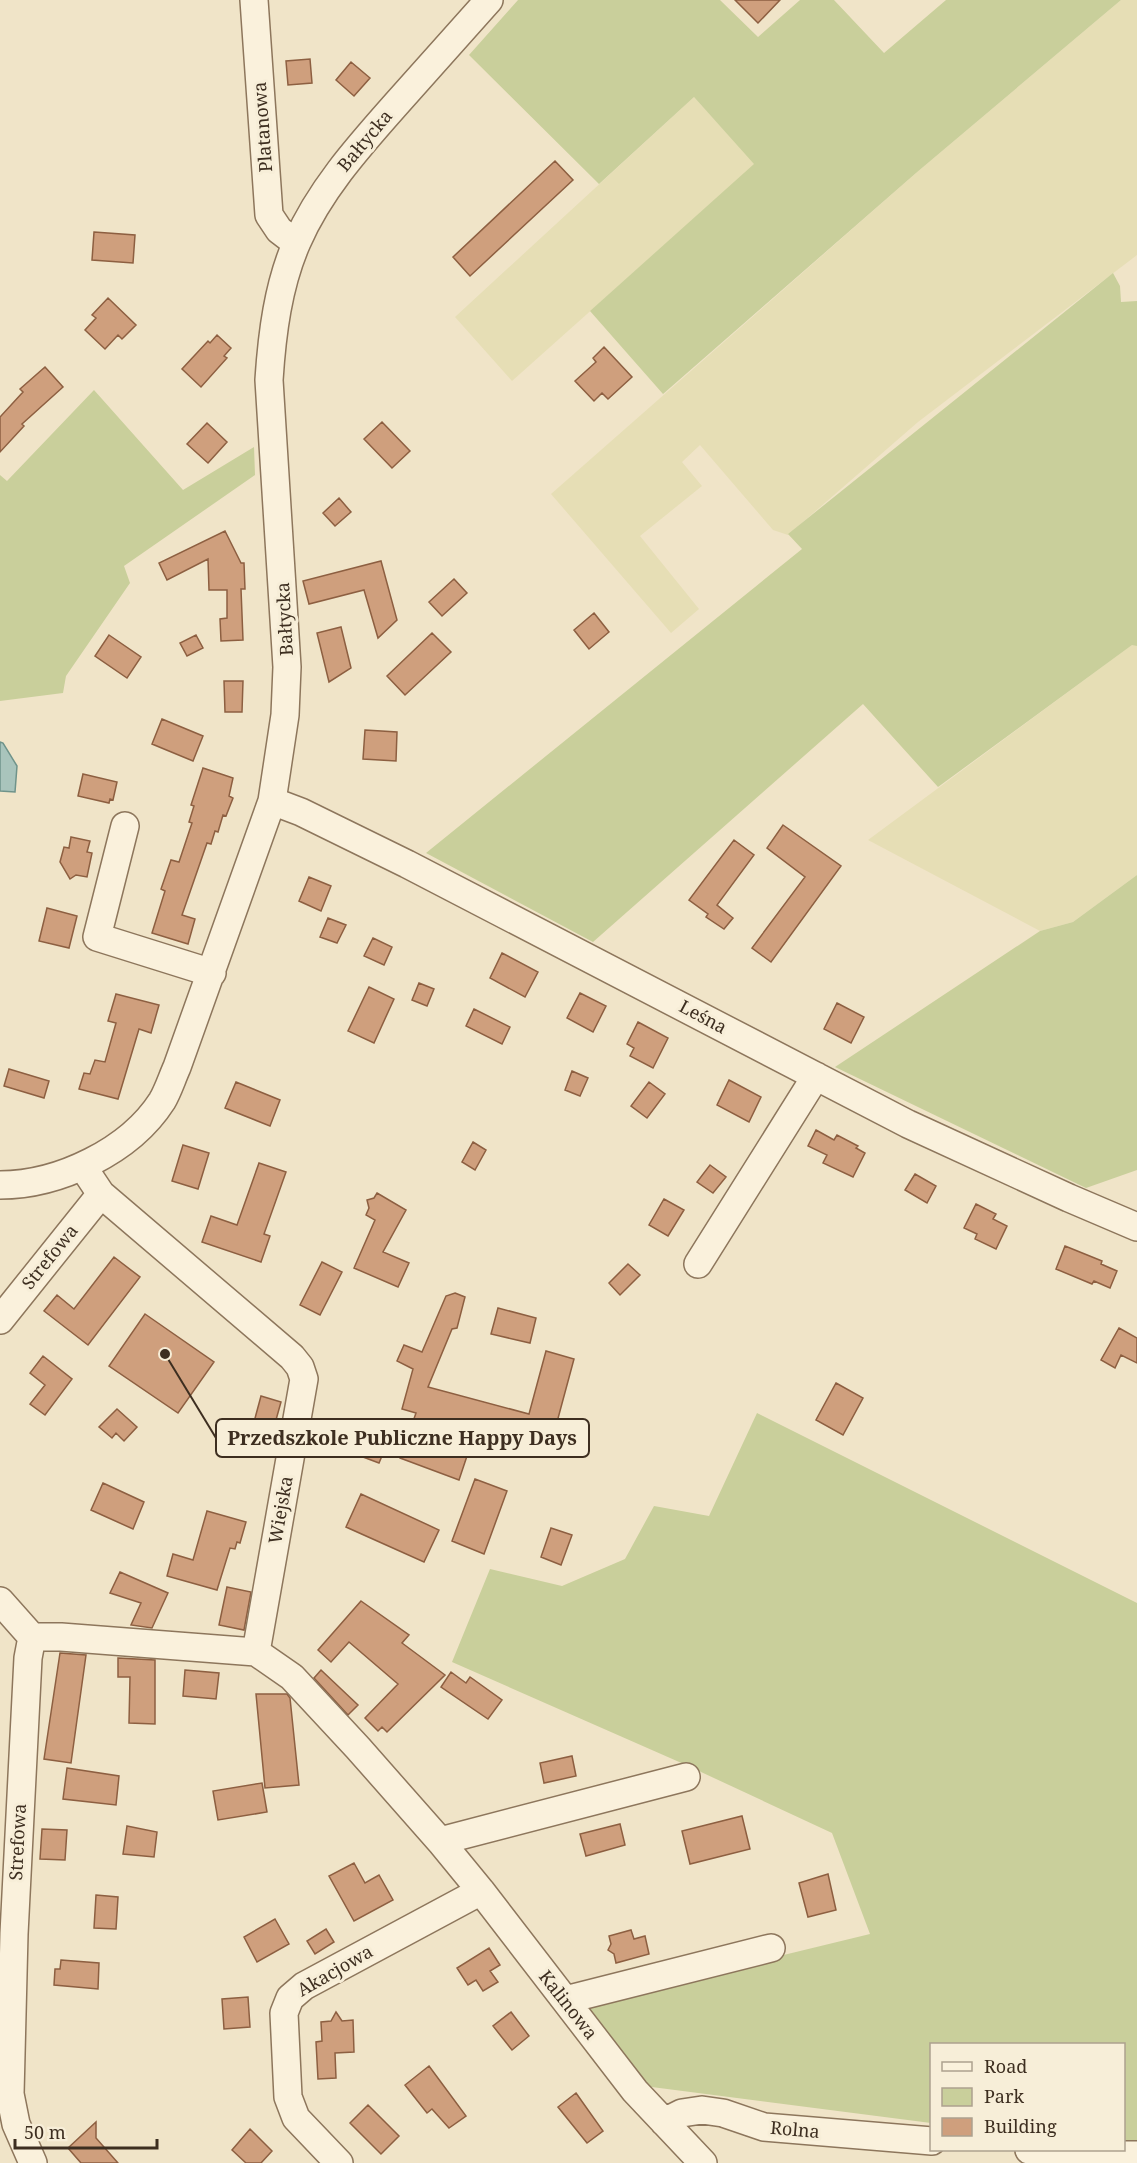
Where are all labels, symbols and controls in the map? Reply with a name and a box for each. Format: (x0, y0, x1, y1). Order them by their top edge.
street label: Platanowa (247, 81, 277, 173)
street label: Bałtycka (331, 104, 397, 176)
street label: Bałtycka (270, 582, 298, 657)
street label: Leśna (675, 994, 731, 1039)
street label: Strefowa (16, 1219, 83, 1294)
callout: Przedszkole Publiczne Happy Days (216, 1419, 589, 1457)
text: Przedszkole Publiczne Happy Days (227, 1424, 577, 1451)
street label: Wiejska (262, 1474, 298, 1546)
street label: Strefowa (3, 1803, 31, 1881)
street label: Akacjowa (292, 1939, 377, 2001)
street label: Kalinowa (534, 1965, 603, 2044)
legend (930, 2043, 1125, 2151)
text: Road (984, 2054, 1027, 2078)
text: Park (984, 2084, 1024, 2108)
scale bar (15, 2112, 158, 2150)
text: Building (984, 2114, 1057, 2138)
street label: Rolna (769, 2115, 821, 2143)
text: 50 m (24, 2120, 66, 2144)

